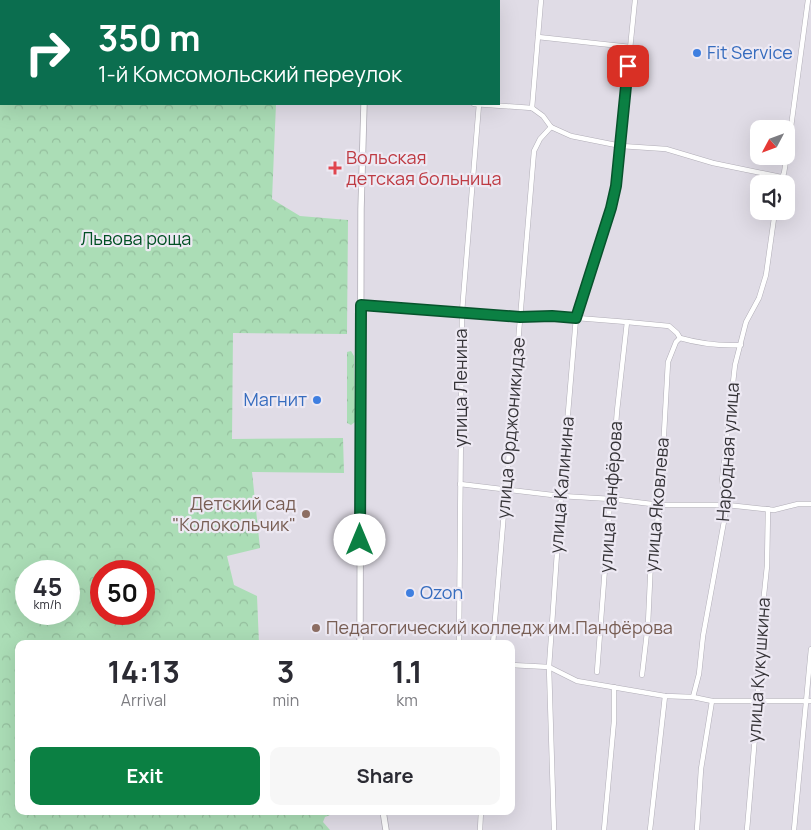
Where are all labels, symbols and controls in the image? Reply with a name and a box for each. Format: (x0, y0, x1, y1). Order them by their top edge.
text: 350 m (98, 14, 200, 62)
icon: right (15, 20, 80, 85)
place label: Fit Service (707, 40, 793, 64)
pin (607, 45, 649, 87)
marker: Fit Service (691, 47, 703, 59)
icon: arrive (614, 52, 642, 80)
text: 1-й Комсомольский переулок (98, 59, 402, 89)
north arrow (750, 120, 795, 165)
map controls (750, 120, 795, 220)
place label: Вольская детская больница (346, 145, 501, 190)
marker: Вольская детская больница (328, 161, 342, 175)
button: sound (750, 175, 795, 220)
park label: Львова роща (81, 226, 191, 250)
street label: улица Ленина (448, 328, 472, 448)
street label: улица Орджоникидзе (490, 336, 530, 520)
street label: Народная улица (710, 382, 744, 522)
place label: Магнит (244, 387, 307, 411)
marker: Магнит (311, 394, 323, 406)
street label: улица Калинина (543, 415, 579, 554)
street label: улица Панфёрова (593, 420, 627, 574)
street label: улица Яковлева (638, 436, 674, 573)
place label: Детский сад "Колокольчик" (172, 491, 296, 536)
marker: Детский сад "Колокольчик" (300, 508, 312, 520)
position arrow (333, 513, 385, 565)
speed limit sign: 50 (90, 560, 155, 625)
text: 45 (33, 569, 62, 604)
place label: Ozon (420, 580, 463, 604)
marker: Ozon (404, 587, 416, 599)
text: km/h (34, 596, 61, 613)
street label: улица Кукушкина (741, 596, 775, 743)
place label: Педагогический колледж им.Панфёрова (326, 615, 673, 639)
marker: Педагогический колледж им.Панфёрова (310, 622, 322, 634)
text: 14:13 (108, 651, 180, 692)
text: 3 (277, 651, 295, 692)
text: 1.1 (392, 651, 422, 692)
text: Arrival (121, 689, 167, 711)
text: min (272, 689, 299, 711)
text: km (396, 689, 418, 711)
button: Exit (30, 747, 260, 805)
button: Share (270, 747, 500, 805)

